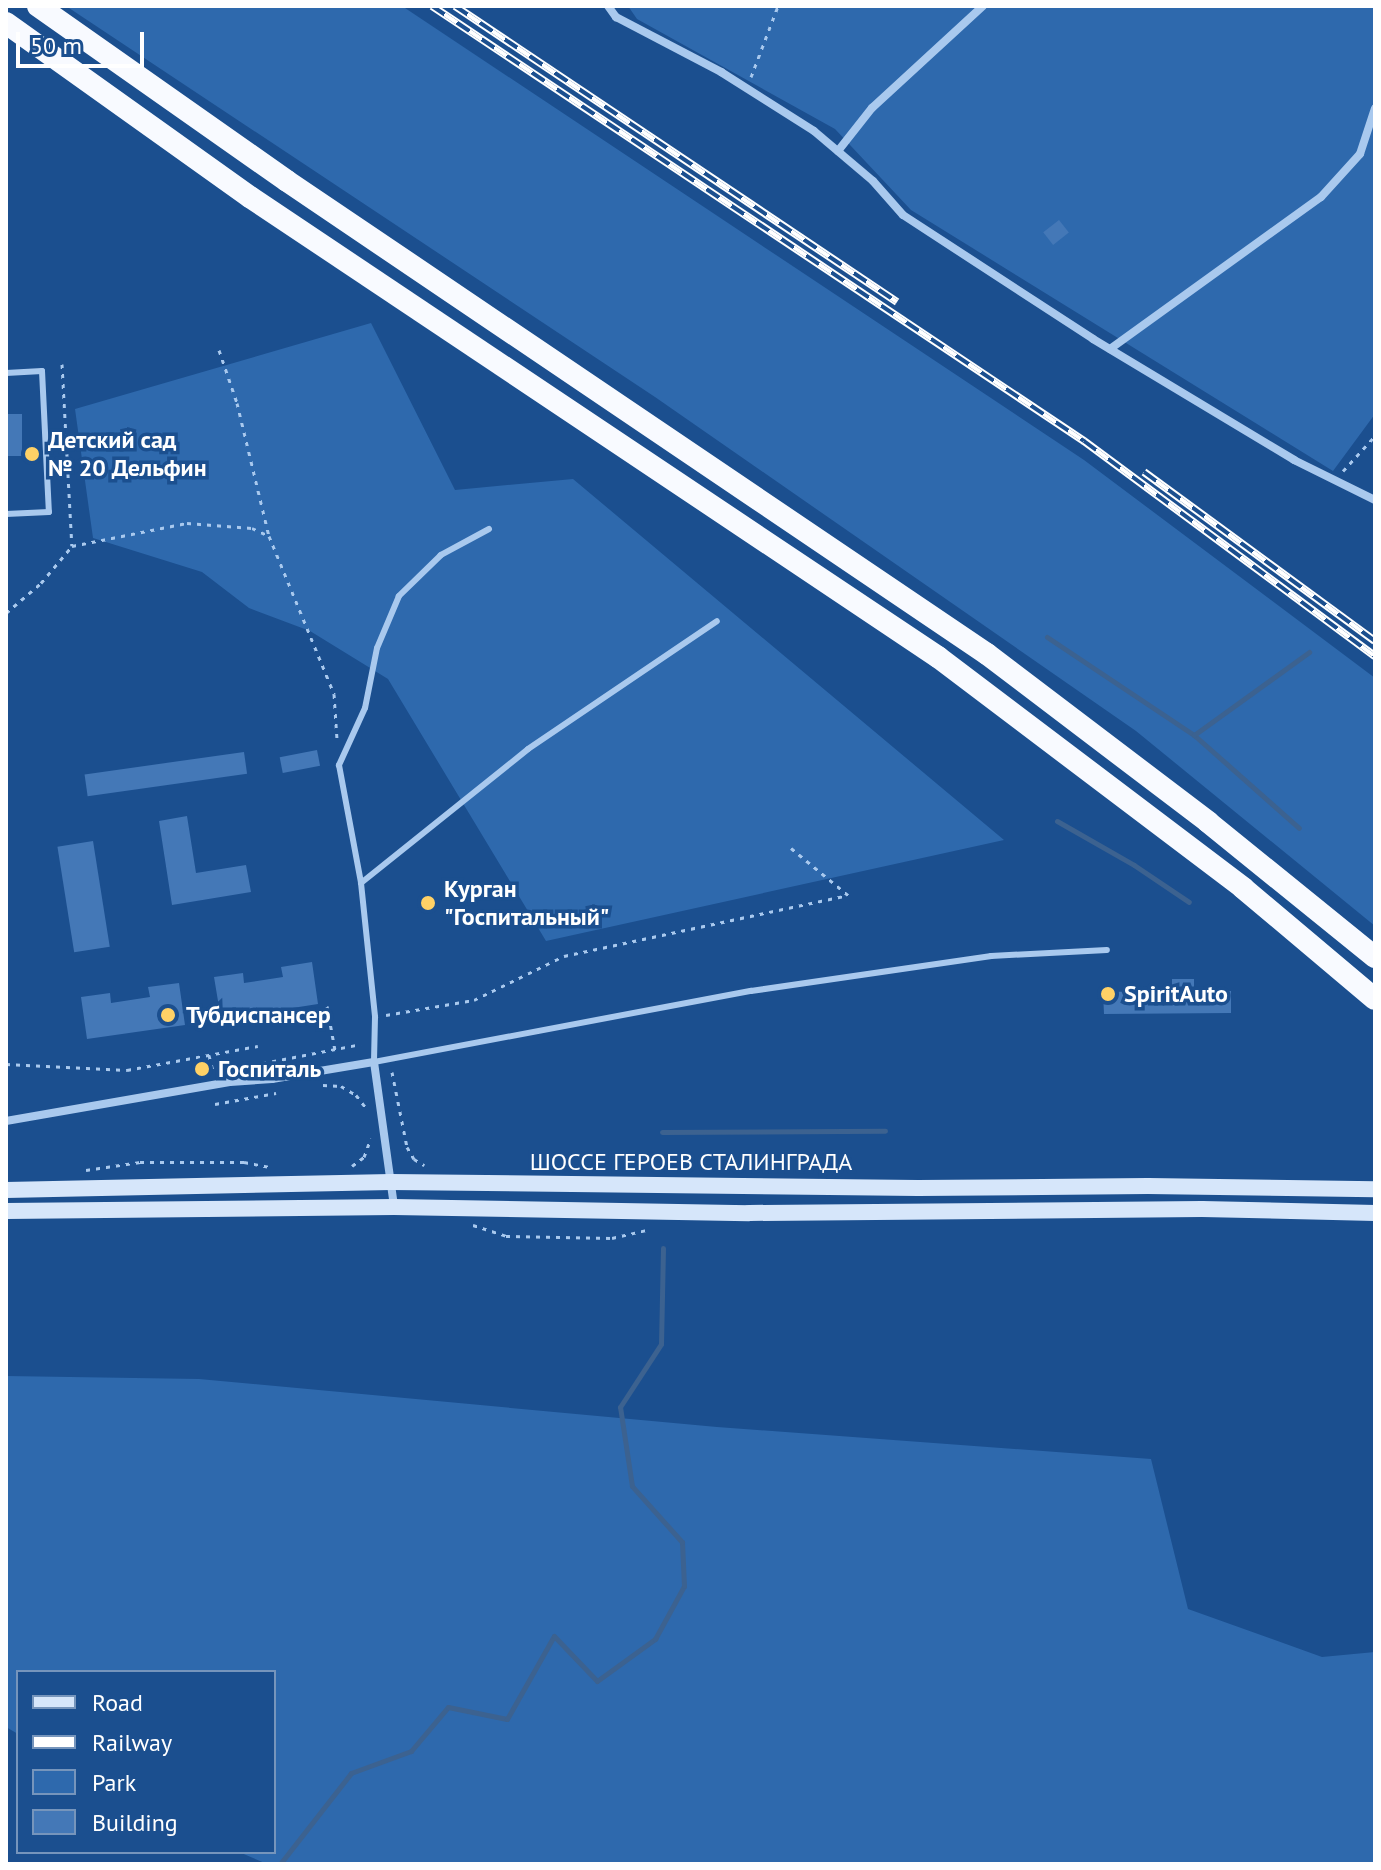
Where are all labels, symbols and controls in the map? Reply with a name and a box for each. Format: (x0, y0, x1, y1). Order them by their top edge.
scale bar (20, 16, 148, 66)
text: 50 m (30, 30, 82, 61)
place label: Детский сад № 20 Дельфин (48, 426, 207, 482)
marker: Детский сад № 20 Дельфин (23, 445, 41, 463)
place label: Курган "Госпитальный" (444, 875, 609, 931)
marker: Курган "Госпитальный" (419, 894, 437, 912)
place label: SpiritAuto (1124, 980, 1228, 1008)
marker: SpiritAuto (1099, 985, 1117, 1003)
place label: Тубдиспансер (186, 1001, 331, 1029)
marker: Тубдиспансер (157, 1004, 179, 1026)
place label: Госпиталь (218, 1055, 321, 1083)
marker: Госпиталь (193, 1060, 211, 1078)
street label: ШОССЕ ГЕРОЕВ СТАЛИНГРАДА (530, 1148, 852, 1176)
legend (16, 1670, 276, 1854)
text: Road (92, 1687, 143, 1718)
text: Railway (92, 1727, 172, 1758)
text: Park (92, 1767, 136, 1798)
text: Building (92, 1807, 178, 1838)

